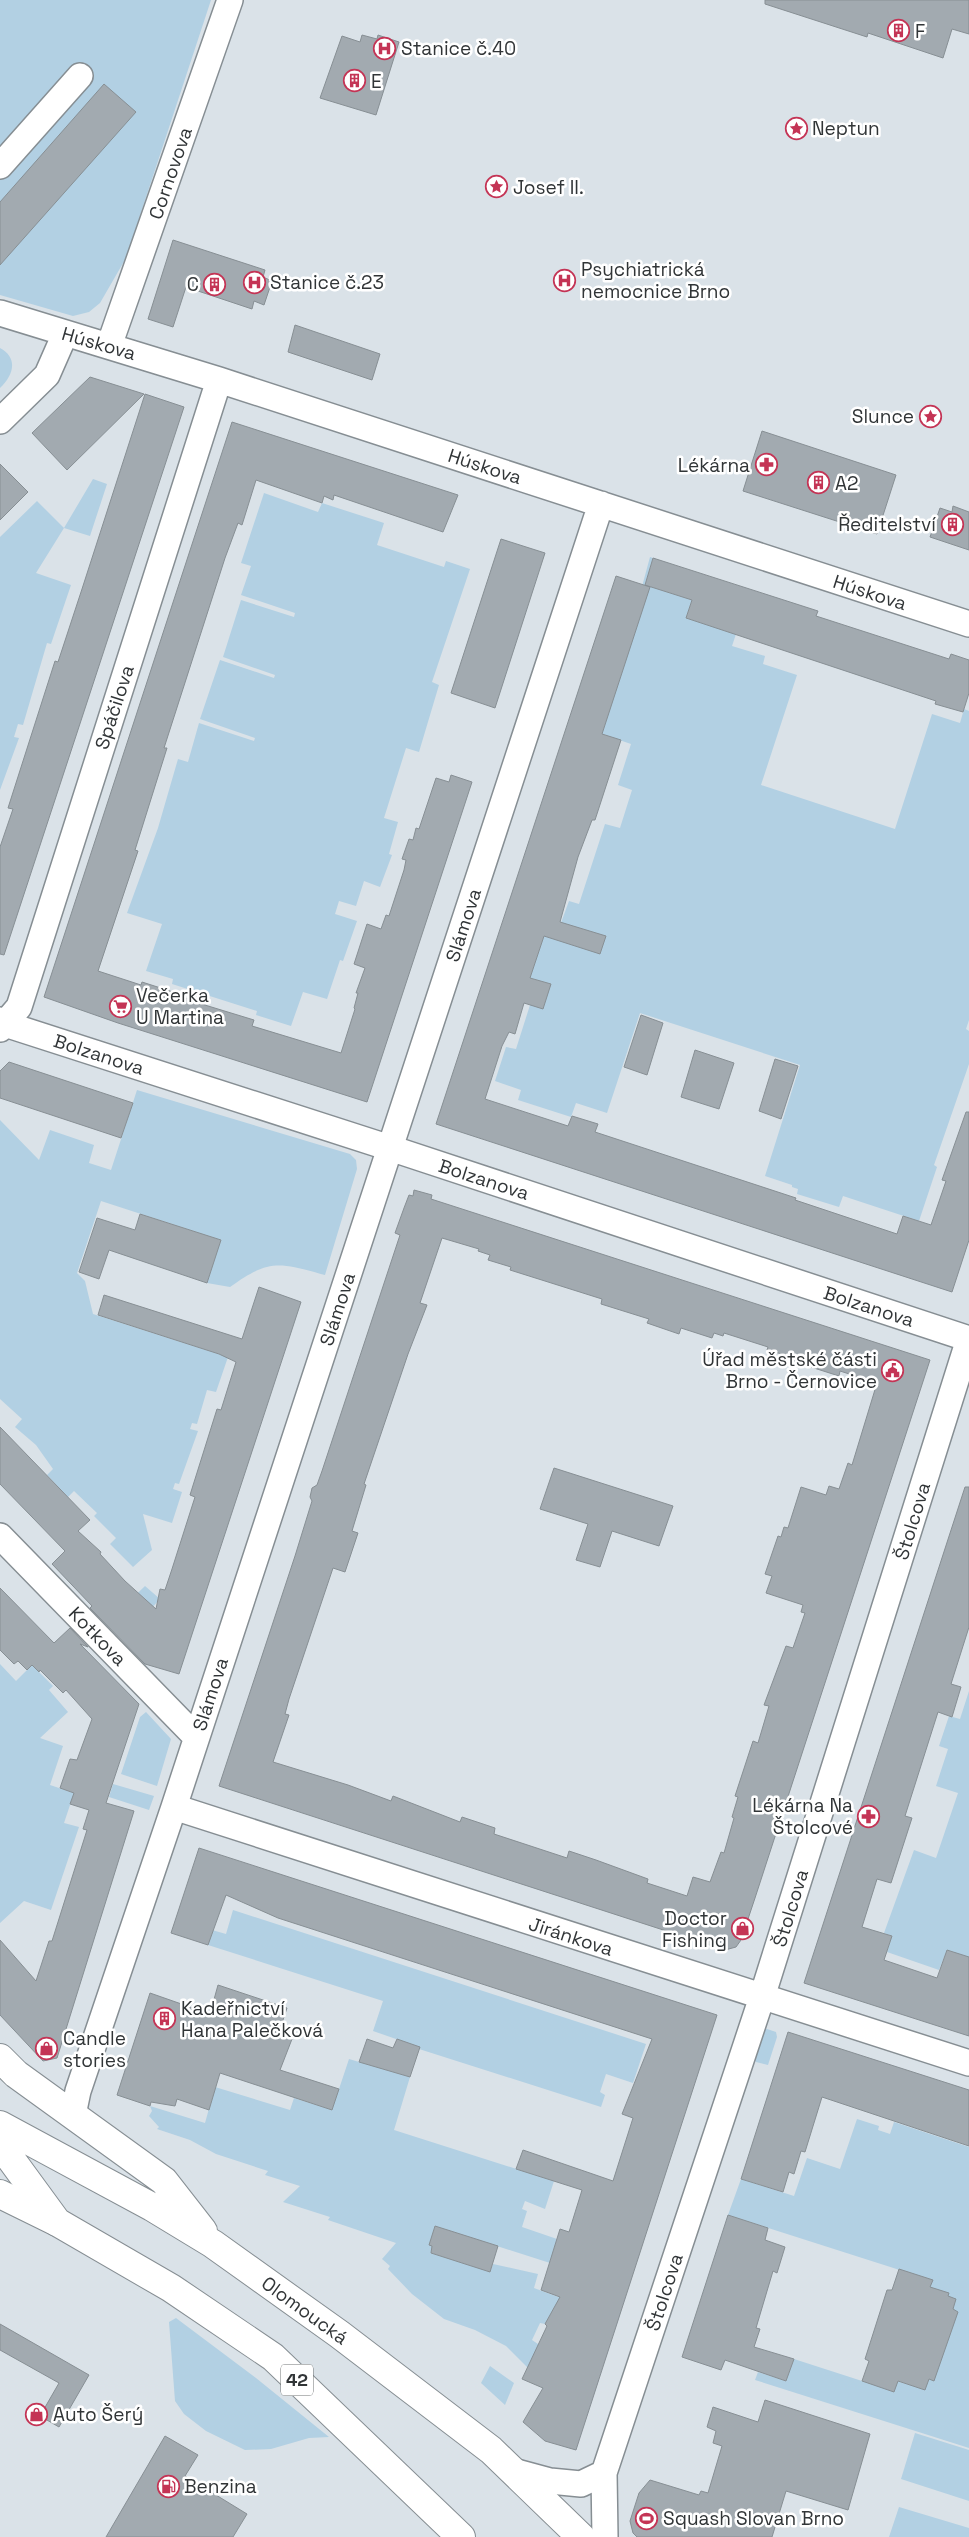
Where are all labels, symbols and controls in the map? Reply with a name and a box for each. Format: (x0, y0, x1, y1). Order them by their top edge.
building icon: F (887, 19, 911, 43)
place label: F (915, 19, 925, 44)
hospital icon: Stanice č.40 (373, 36, 397, 60)
place label: Stanice č.40 (401, 36, 516, 61)
building icon: E (343, 69, 367, 93)
place label: E (371, 69, 382, 94)
place icon: Neptun (784, 116, 808, 140)
place label: Neptun (812, 116, 880, 141)
street label: Cornovova (143, 124, 198, 223)
place icon: Josef II. (485, 175, 509, 199)
place label: Josef II. (513, 175, 584, 200)
place label: Psychiatrická nemocnice Brno (581, 257, 730, 304)
hospital icon: Psychiatrická nemocnice Brno (553, 268, 577, 292)
hospital icon: Stanice č.23 (242, 270, 266, 294)
place label: Stanice č.23 (270, 270, 384, 295)
place label: C (187, 272, 199, 297)
building icon: C (203, 272, 227, 296)
street label: Húskova (59, 321, 139, 366)
place label: Slunce (852, 404, 914, 429)
place icon: Slunce (918, 404, 942, 428)
street label: Húskova (445, 443, 525, 490)
place label: Lékárna (678, 453, 750, 478)
pharmacy icon: Lékárna (754, 453, 778, 477)
building icon: A2 (807, 471, 831, 495)
place label: A2 (835, 471, 858, 496)
place label: Ředitelství (838, 512, 936, 537)
building icon: Ředitelství (940, 512, 964, 536)
street label: Húskova (830, 569, 910, 616)
street label: Spáčilova (89, 662, 140, 753)
street label: Slámova (440, 885, 487, 965)
place label: Večerka U Martina (136, 983, 224, 1030)
supermarket icon: Večerka U Martina (108, 994, 132, 1018)
street label: Bolzanova (50, 1028, 147, 1081)
street label: Bolzanova (435, 1153, 532, 1206)
street label: Slámova (314, 1269, 361, 1349)
street label: Bolzanova (820, 1280, 917, 1333)
place label: Úřad městské části Brno - Černovice (702, 1347, 877, 1394)
public building icon: Úřad městské části Brno - Černovice (881, 1358, 905, 1382)
street label: Štolcova (889, 1479, 936, 1563)
street label: Kotkova (63, 1601, 132, 1671)
street label: Slámova (187, 1654, 234, 1734)
place label: Lékárna Na Štolcové (752, 1793, 853, 1840)
pharmacy icon: Lékárna Na Štolcové (857, 1804, 881, 1828)
street label: Štolcova (767, 1866, 814, 1950)
place label: Doctor Fishing (662, 1906, 727, 1953)
street label: Jiránkova (525, 1911, 616, 1962)
shop icon: Doctor Fishing (731, 1917, 755, 1941)
place label: Kadeřnictví Hana Palečková (181, 1996, 323, 2043)
building icon: Kadeřnictví Hana Palečková (153, 2007, 177, 2031)
place label: Candle stories (63, 2026, 126, 2073)
shop icon: Candle stories (35, 2037, 59, 2061)
street label: Štolcova (640, 2250, 689, 2334)
street label: Olomoucká (256, 2271, 353, 2350)
road number: 42 (281, 2364, 313, 2396)
shop icon: Auto Šerý (25, 2402, 49, 2426)
place label: Auto Šerý (53, 2402, 143, 2427)
fuel station icon: Benzina (156, 2474, 180, 2498)
place label: Benzina (184, 2474, 257, 2499)
sports icon: Squash Slovan Brno (635, 2506, 659, 2530)
place label: Squash Slovan Brno (663, 2506, 844, 2531)

